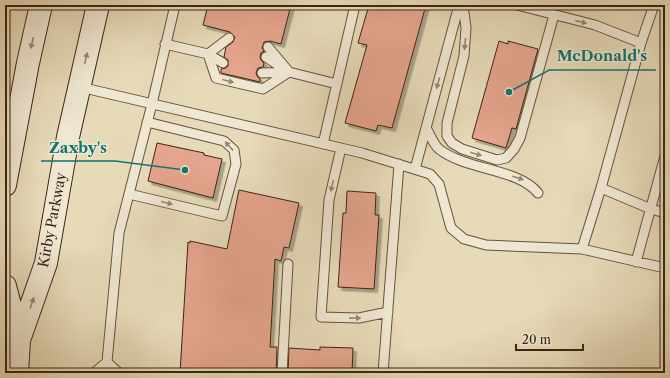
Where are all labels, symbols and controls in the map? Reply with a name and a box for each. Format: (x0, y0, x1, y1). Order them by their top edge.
one-way arrow (576, 19, 588, 25)
one-way arrow (29, 37, 35, 49)
one-way arrow (461, 38, 468, 50)
callout: McDonald's (549, 43, 656, 70)
text: McDonald's (557, 46, 647, 65)
one-way arrow (84, 52, 90, 65)
one-way arrow (435, 77, 441, 89)
one-way arrow (222, 78, 234, 84)
callout: Zaxby's (41, 134, 115, 161)
text: Zaxby's (49, 138, 107, 157)
one-way arrow (224, 141, 234, 151)
one-way arrow (471, 151, 483, 157)
street label: Kirby Parkway (34, 171, 70, 269)
one-way arrow (512, 176, 524, 182)
one-way arrow (329, 180, 335, 192)
one-way arrow (161, 200, 173, 206)
one-way arrow (29, 297, 35, 309)
one-way arrow (349, 315, 362, 321)
scale bar (516, 326, 583, 352)
text: 20 m (522, 332, 551, 347)

